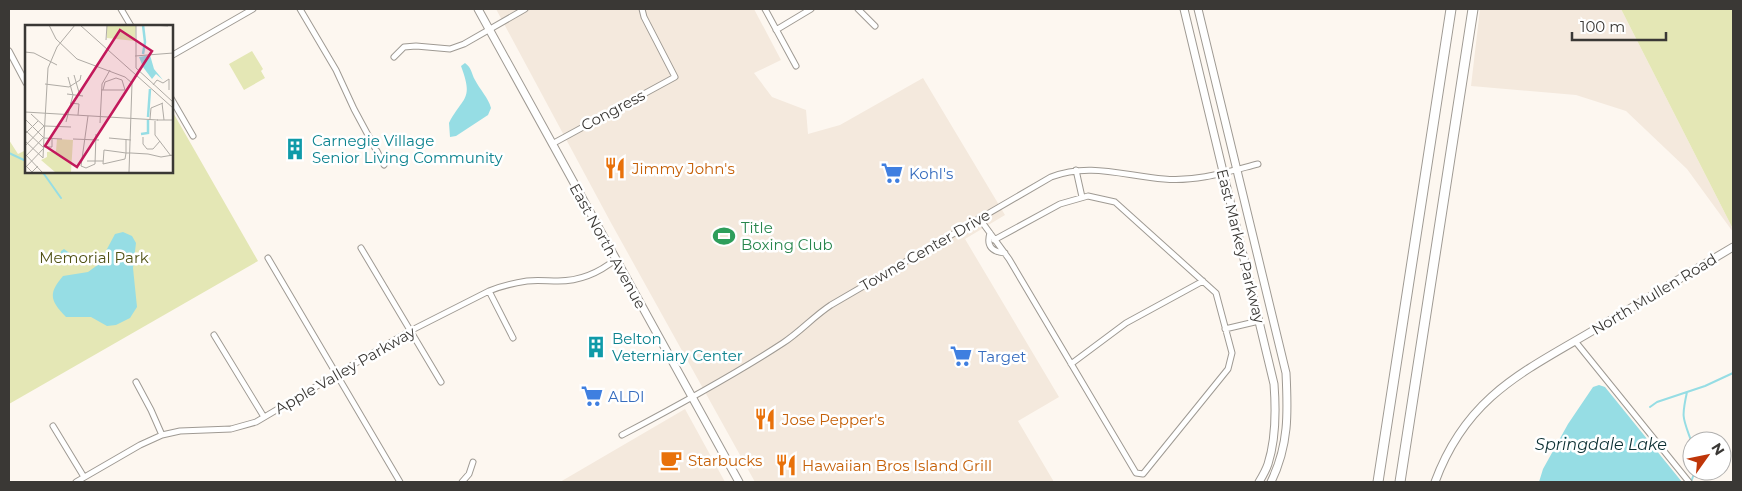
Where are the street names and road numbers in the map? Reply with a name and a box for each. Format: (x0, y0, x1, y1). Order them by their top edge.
street label: Congress (578, 85, 648, 135)
street label: East Markey Parkway (1213, 167, 1270, 326)
street label: East North Avenue (566, 180, 650, 312)
street label: Towne Center Drive (857, 205, 993, 295)
street label: North Mullen Road (1588, 249, 1720, 339)
street label: Apple Valley Parkway (271, 322, 419, 418)

